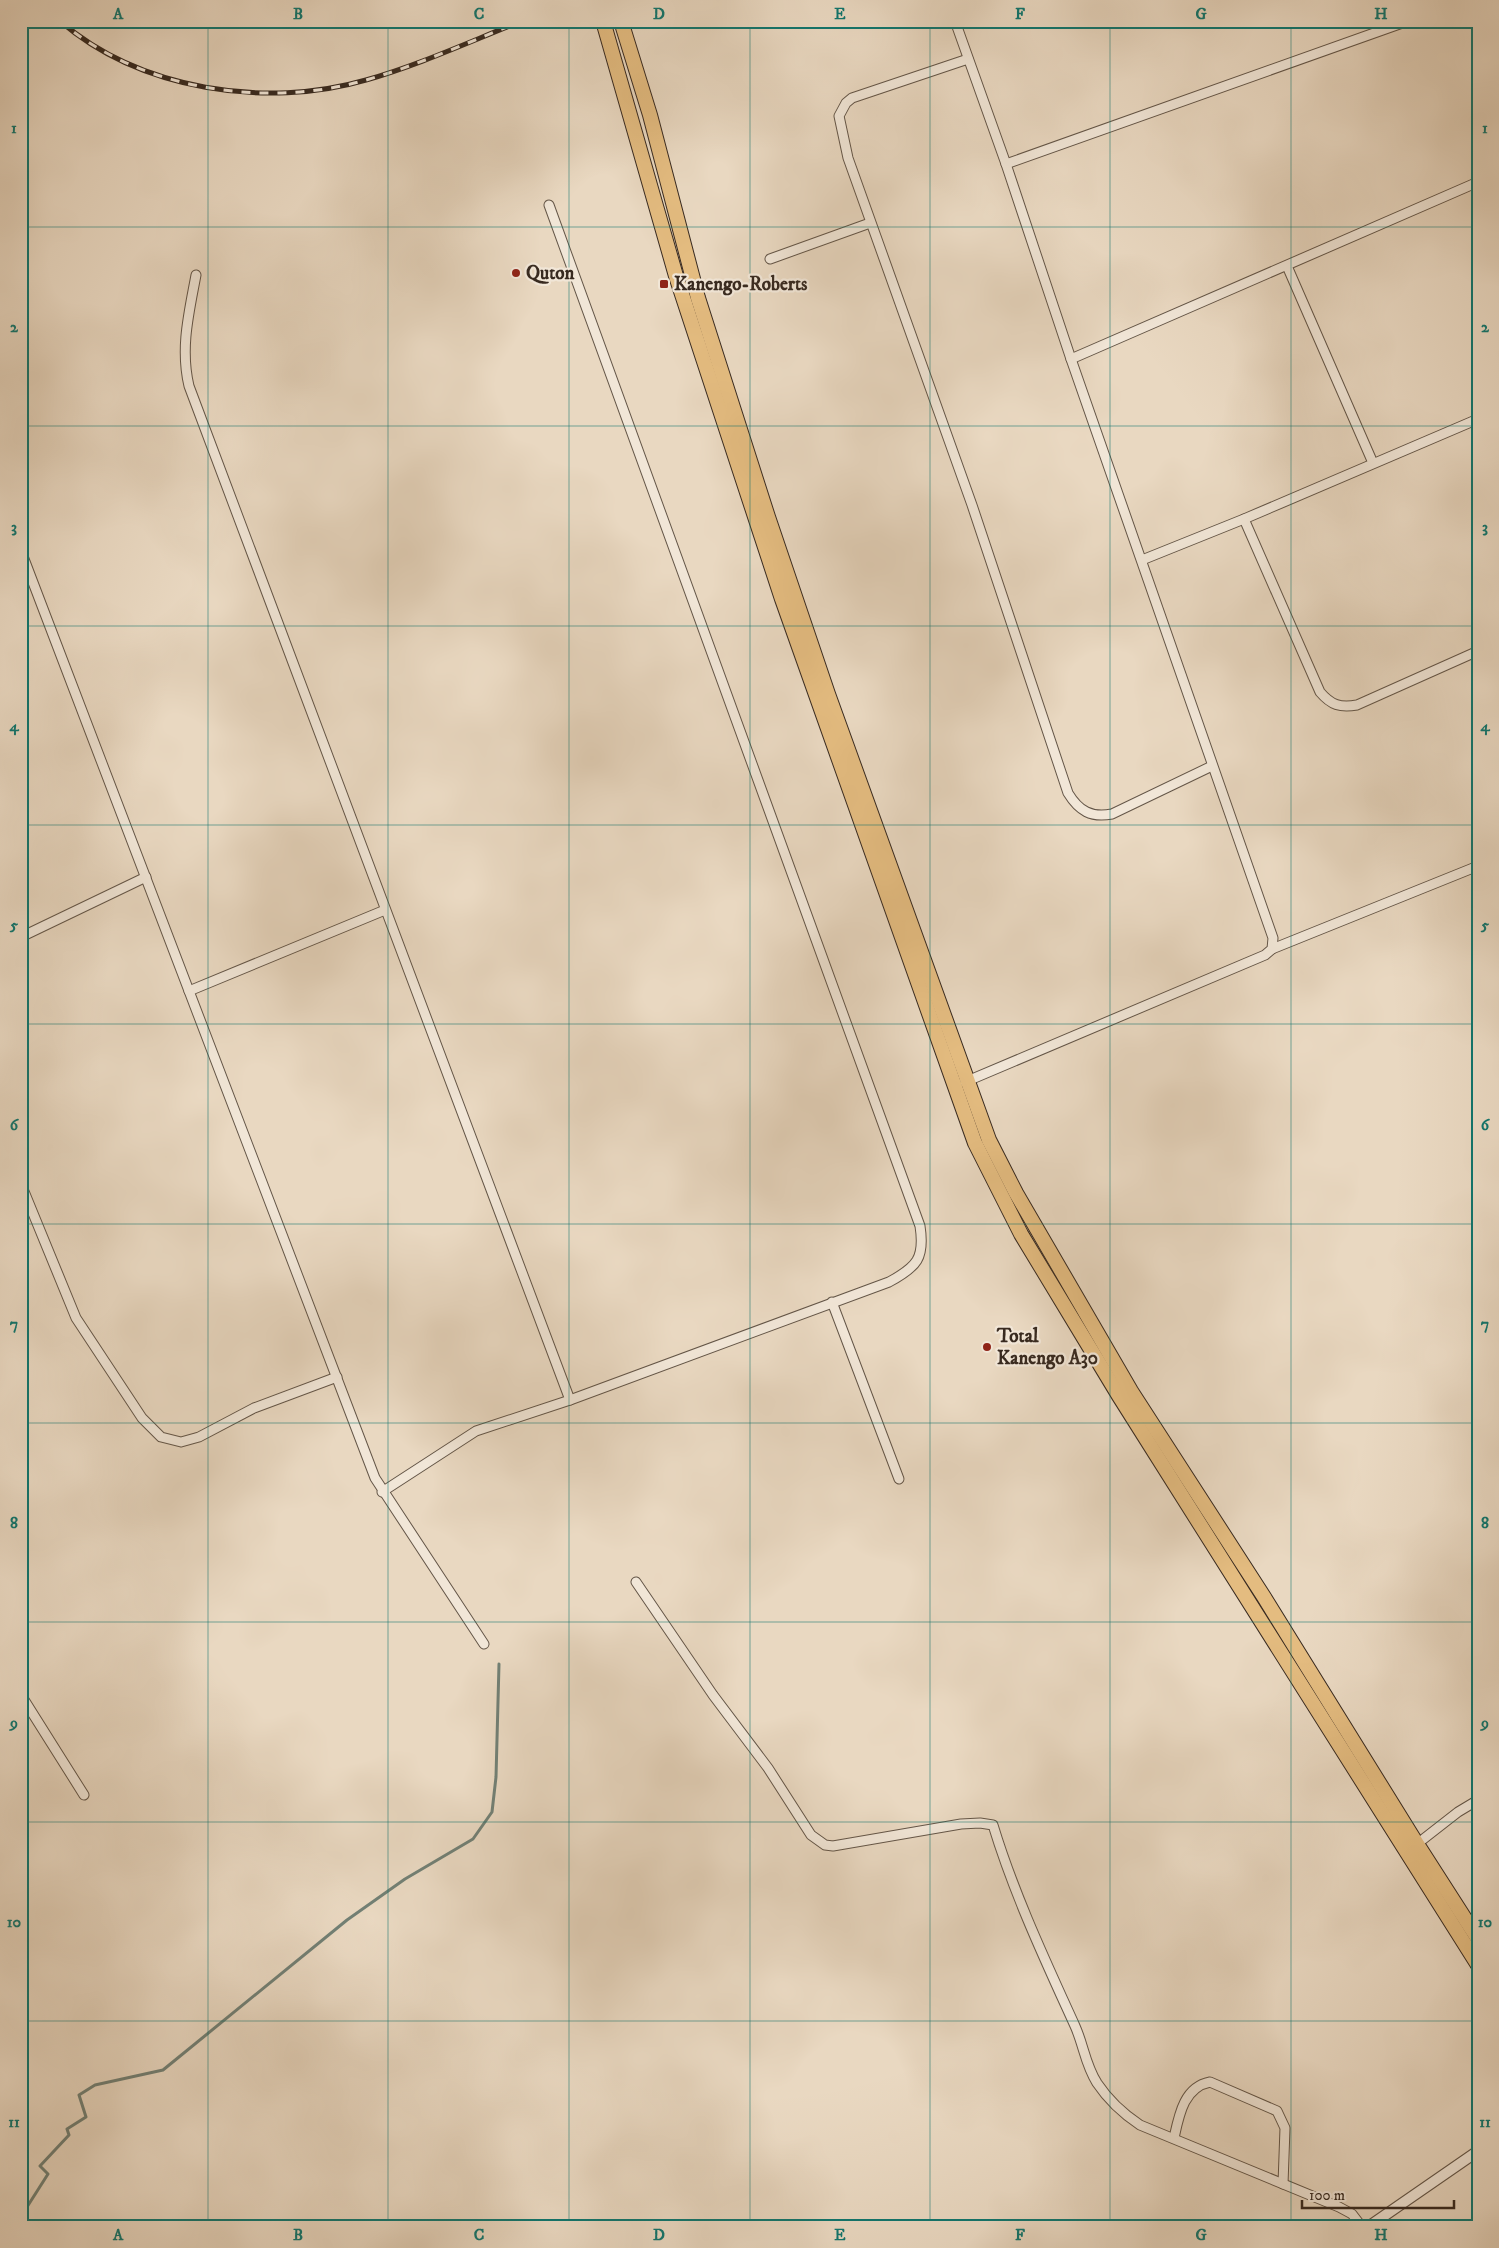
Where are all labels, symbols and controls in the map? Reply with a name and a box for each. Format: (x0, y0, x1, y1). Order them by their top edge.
text: A (112, 4, 124, 24)
text: B (293, 4, 303, 24)
text: C (474, 4, 484, 24)
text: D (653, 4, 665, 24)
text: E (834, 4, 846, 24)
text: F (1015, 4, 1025, 24)
text: G (1195, 4, 1207, 24)
text: H (1374, 4, 1388, 24)
text: 1 (11, 118, 17, 138)
text: 1 (1482, 118, 1488, 138)
place label: Quton (526, 262, 576, 285)
marker: Quton (510, 267, 522, 279)
place label: Kanengo-Roberts (674, 273, 808, 296)
marker: Kanengo-Roberts (658, 278, 670, 290)
text: 2 (10, 317, 19, 337)
text: 2 (1481, 317, 1490, 337)
text: 3 (11, 517, 17, 537)
text: 3 (1482, 517, 1488, 537)
text: 4 (8, 716, 19, 736)
text: 4 (1479, 716, 1490, 736)
text: 5 (9, 915, 18, 935)
text: 5 (1480, 915, 1489, 935)
text: 6 (10, 1115, 20, 1135)
text: 6 (1481, 1115, 1491, 1135)
text: 7 (10, 1314, 18, 1334)
text: 7 (1481, 1314, 1489, 1334)
place label: Total Kanengo A30 (996, 1325, 1098, 1370)
marker: Total Kanengo A30 (981, 1341, 993, 1353)
text: 8 (10, 1513, 18, 1533)
text: 8 (1481, 1513, 1489, 1533)
text: 9 (9, 1713, 18, 1733)
text: 9 (1480, 1713, 1489, 1733)
text: 10 (7, 1912, 22, 1932)
text: 10 (1478, 1912, 1493, 1932)
text: 11 (8, 2112, 20, 2132)
text: 11 (1479, 2112, 1491, 2132)
scale bar (1302, 2178, 1454, 2210)
text: 100 m (1309, 2186, 1345, 2205)
text: A (112, 2225, 124, 2245)
text: B (293, 2225, 303, 2245)
text: C (474, 2225, 484, 2245)
text: D (653, 2225, 665, 2245)
text: E (834, 2225, 846, 2245)
text: F (1015, 2225, 1025, 2245)
text: G (1195, 2225, 1207, 2245)
text: H (1374, 2225, 1388, 2245)

